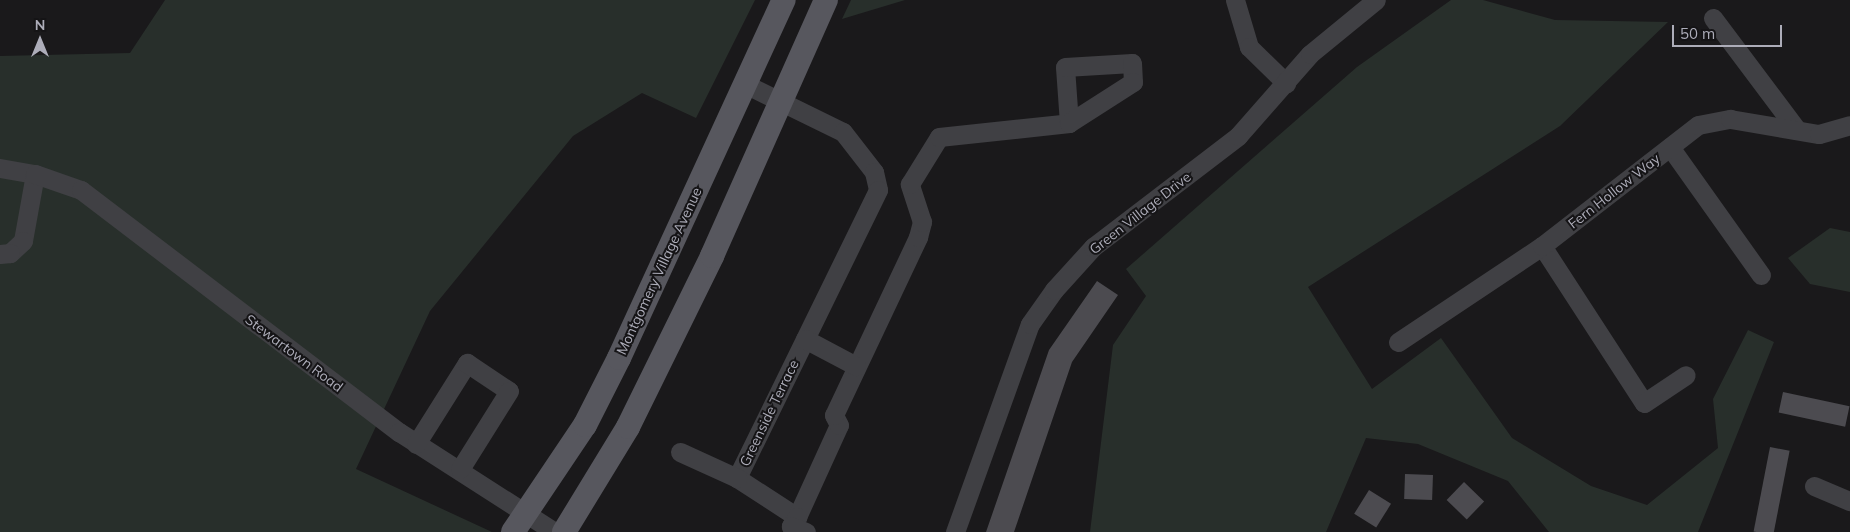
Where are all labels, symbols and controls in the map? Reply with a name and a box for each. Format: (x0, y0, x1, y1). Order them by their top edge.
north arrow (15, 15, 65, 65)
scale bar (1675, 15, 1785, 47)
text: N (35, 16, 45, 34)
text: 50 m (1680, 24, 1715, 43)
street label: Fern Hollow Way (1565, 150, 1663, 232)
street label: Green Village Drive (1086, 168, 1194, 258)
street label: Montgomery Village Avenue (613, 185, 705, 357)
street label: Stewartown Road (242, 311, 346, 395)
street label: Greenside Terrace (736, 357, 802, 469)

